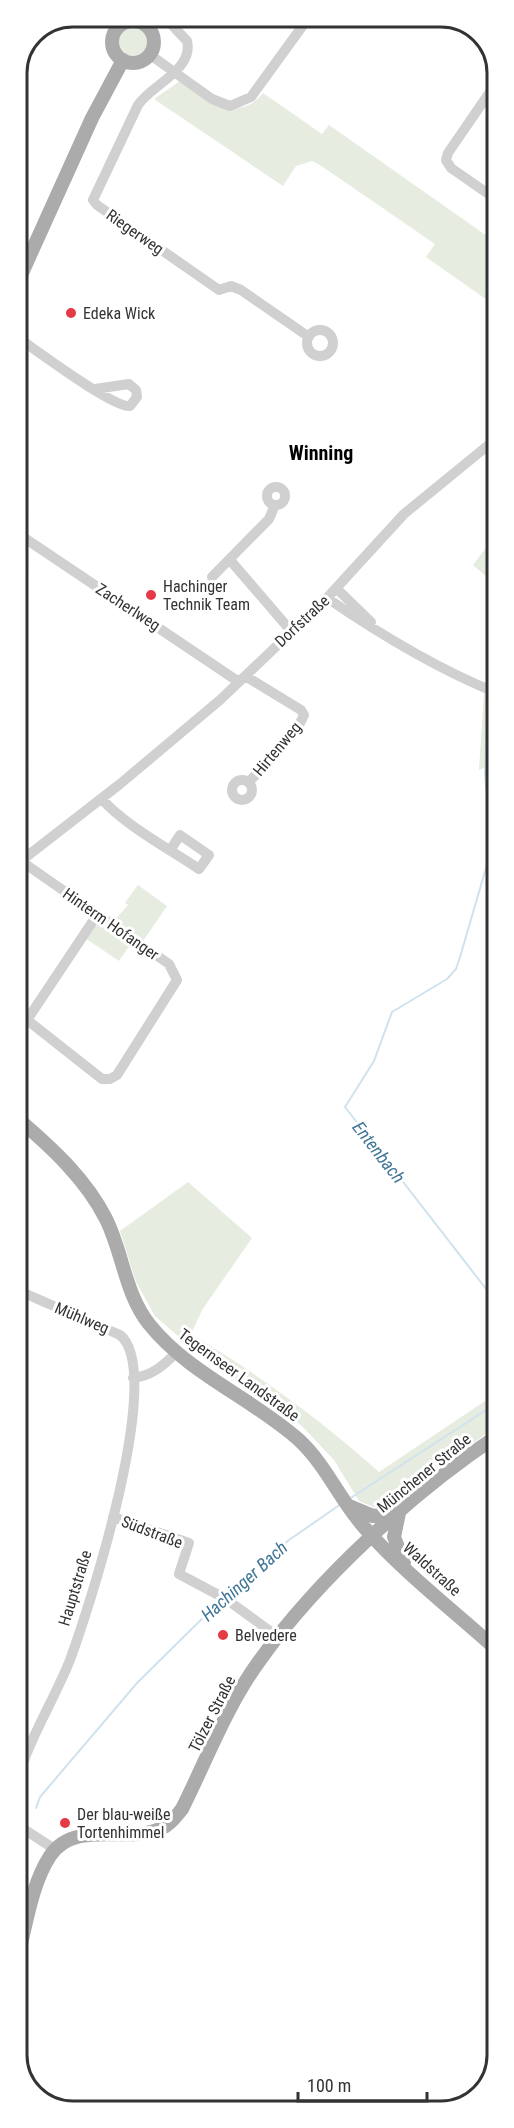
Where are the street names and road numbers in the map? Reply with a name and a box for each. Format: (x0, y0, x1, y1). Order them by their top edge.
street label: Riegerweg (103, 205, 167, 259)
street label: Zacherlweg (92, 579, 164, 635)
street label: Dorfstraße (271, 591, 333, 651)
street label: Hirtenweg (249, 718, 305, 780)
street label: Hinterm Hofanger (59, 884, 163, 964)
street label: Mühlweg (52, 1298, 112, 1338)
street label: Tegernseer Landstraße (175, 1325, 303, 1425)
street label: Münchener Straße (373, 1429, 475, 1517)
street label: Südstraße (119, 1512, 185, 1552)
street label: Waldstraße (399, 1538, 465, 1600)
street label: Hauptstraße (55, 1548, 95, 1628)
street label: Tölzer Straße (185, 1673, 239, 1755)

